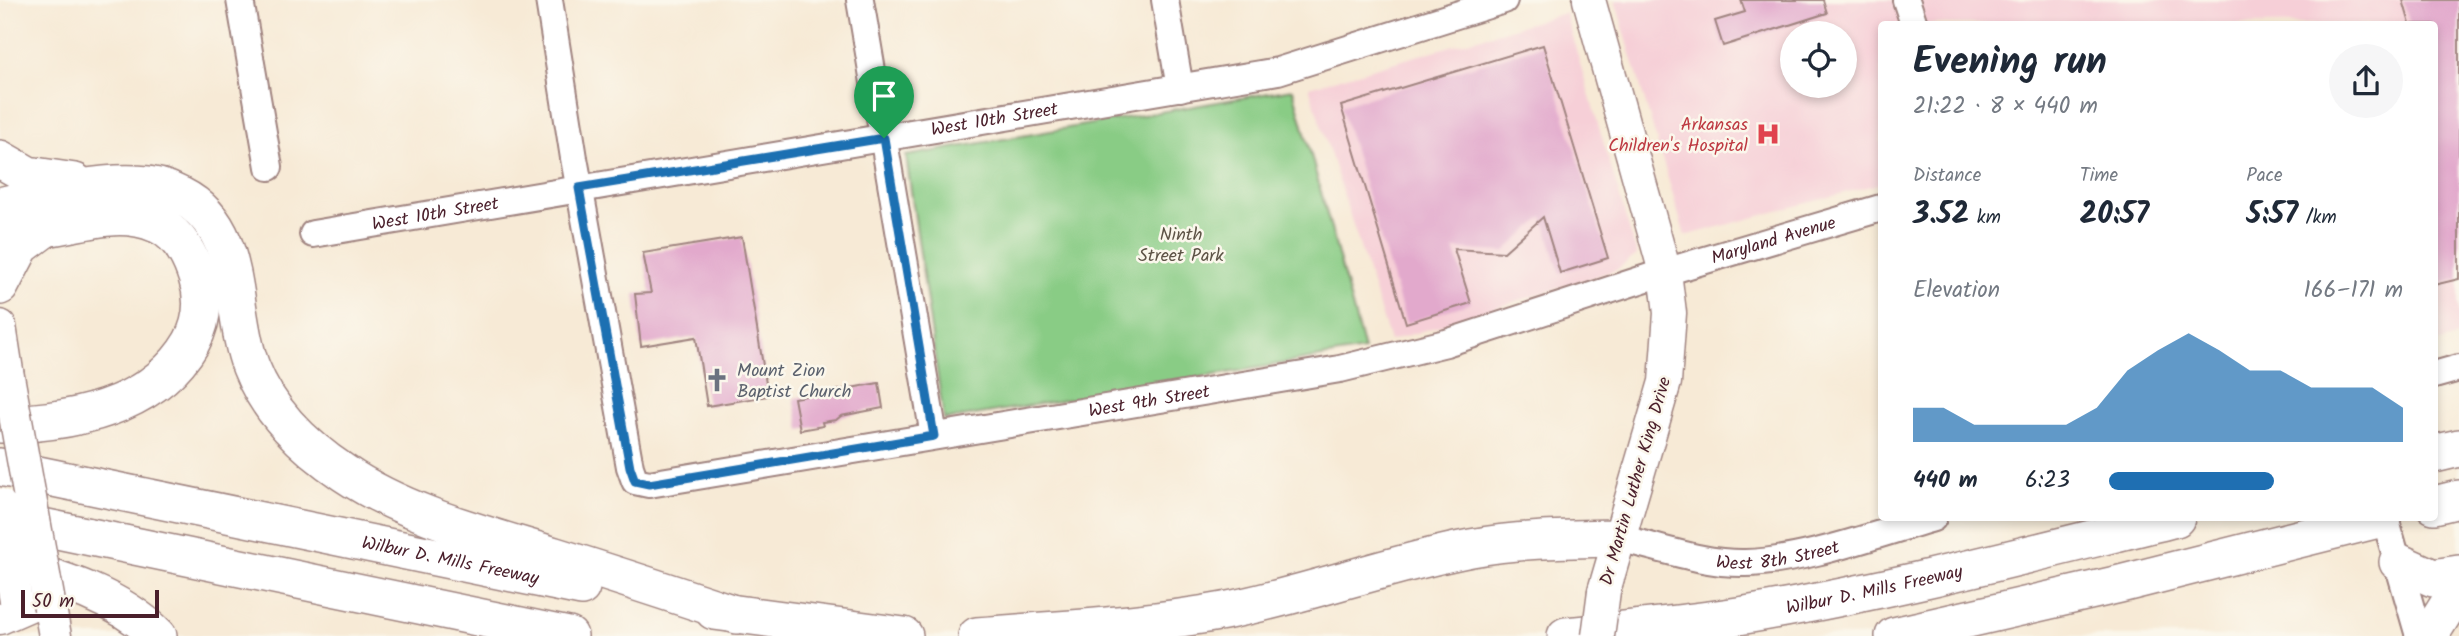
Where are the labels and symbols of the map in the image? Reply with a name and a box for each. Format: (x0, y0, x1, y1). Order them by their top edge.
pin (854, 66, 914, 138)
street label: West 10th Street (929, 95, 1061, 145)
place label: Arkansas Children's Hospital (1608, 111, 1749, 161)
hospital icon: Arkansas Children's Hospital (1754, 120, 1782, 148)
street label: West 10th Street (370, 190, 502, 240)
street label: Maryland Avenue (1708, 209, 1840, 274)
park label: Ninth Street Park (1138, 221, 1224, 271)
place label: Mount Zion Baptist Church (737, 357, 851, 407)
church icon: Mount Zion Baptist Church (703, 366, 731, 394)
street label: Dr Martin Luther King Drive (1593, 374, 1680, 589)
street label: West 9th Street (1086, 378, 1213, 427)
street label: Wilbur D. Mills Freeway (359, 529, 542, 594)
street label: West 8th Street (1714, 533, 1844, 579)
street label: Wilbur D. Mills Freeway (1784, 558, 1966, 624)
scale bar (21, 587, 159, 619)

